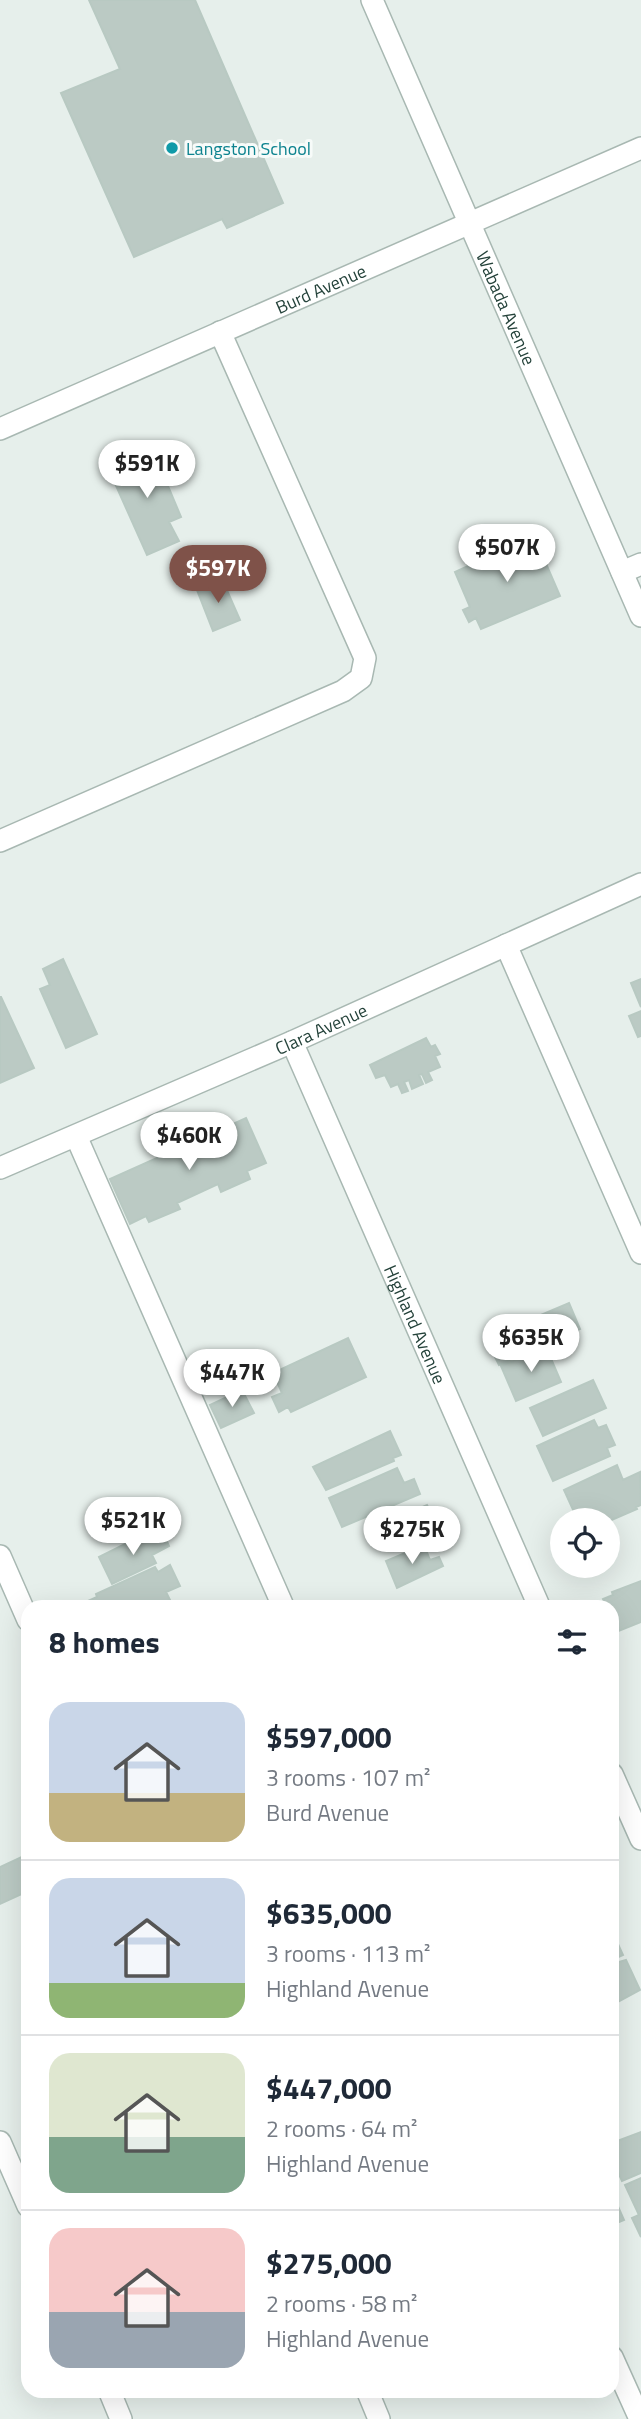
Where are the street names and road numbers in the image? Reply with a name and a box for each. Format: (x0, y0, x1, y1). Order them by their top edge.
street label: Wabada Avenue (470, 247, 543, 369)
street label: Burd Avenue (271, 257, 370, 320)
street label: Clara Avenue (271, 996, 372, 1061)
street label: Highland Avenue (378, 1260, 454, 1388)

